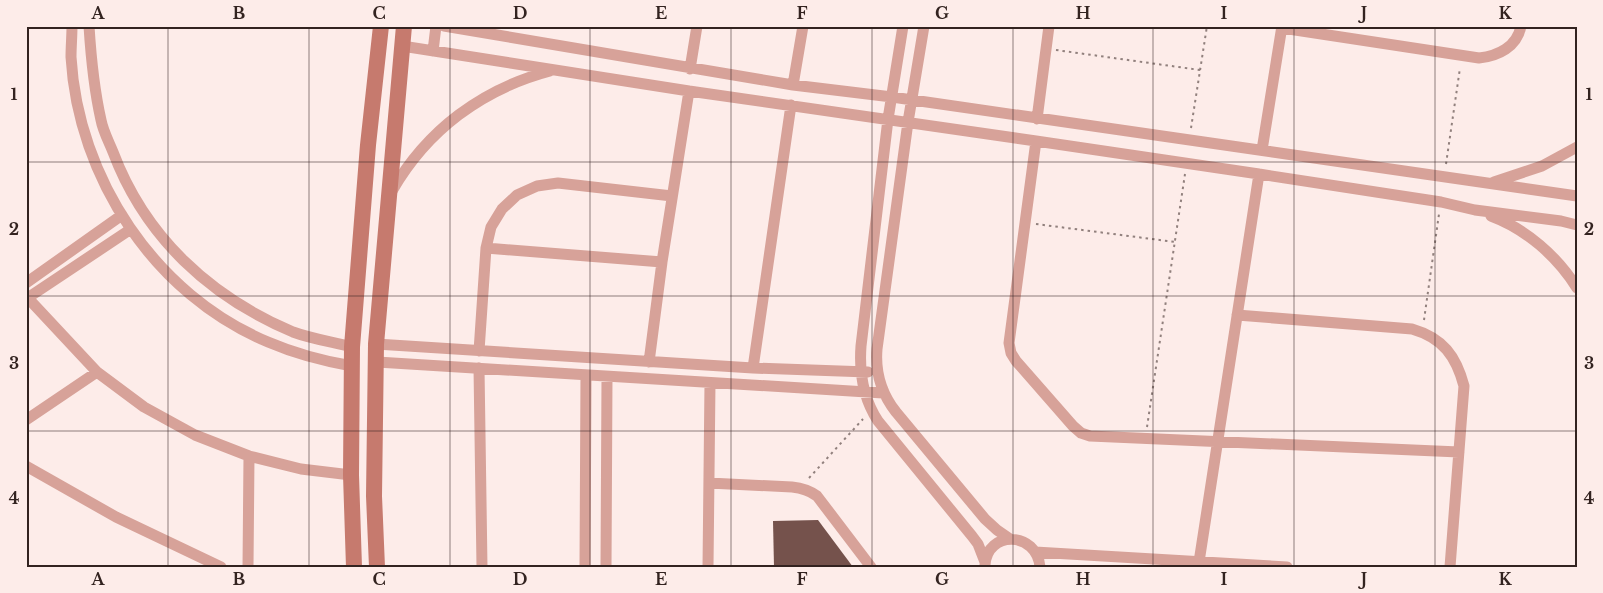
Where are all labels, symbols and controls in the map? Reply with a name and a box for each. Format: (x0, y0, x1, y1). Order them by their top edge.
text: A (91, 3, 106, 23)
text: B (233, 3, 246, 23)
text: C (372, 3, 386, 23)
text: D (513, 3, 527, 23)
text: E (655, 3, 667, 23)
text: F (796, 3, 808, 23)
text: G (935, 3, 949, 23)
text: H (1075, 3, 1091, 23)
text: I (1221, 3, 1228, 23)
text: J (1358, 3, 1367, 23)
text: K (1498, 3, 1512, 23)
text: 1 (11, 84, 18, 104)
text: 1 (1586, 84, 1593, 104)
text: 2 (9, 219, 19, 239)
text: 2 (1584, 219, 1594, 239)
text: 3 (9, 353, 19, 373)
text: 3 (1584, 353, 1594, 373)
text: 4 (9, 488, 19, 508)
text: 4 (1584, 488, 1594, 508)
text: A (91, 569, 106, 589)
text: B (233, 569, 246, 589)
text: C (372, 569, 386, 589)
text: D (513, 569, 527, 589)
text: E (655, 569, 667, 589)
text: F (796, 569, 808, 589)
text: G (935, 569, 949, 589)
text: H (1075, 569, 1091, 589)
text: I (1221, 569, 1228, 589)
text: J (1358, 569, 1367, 589)
text: K (1498, 569, 1512, 589)

